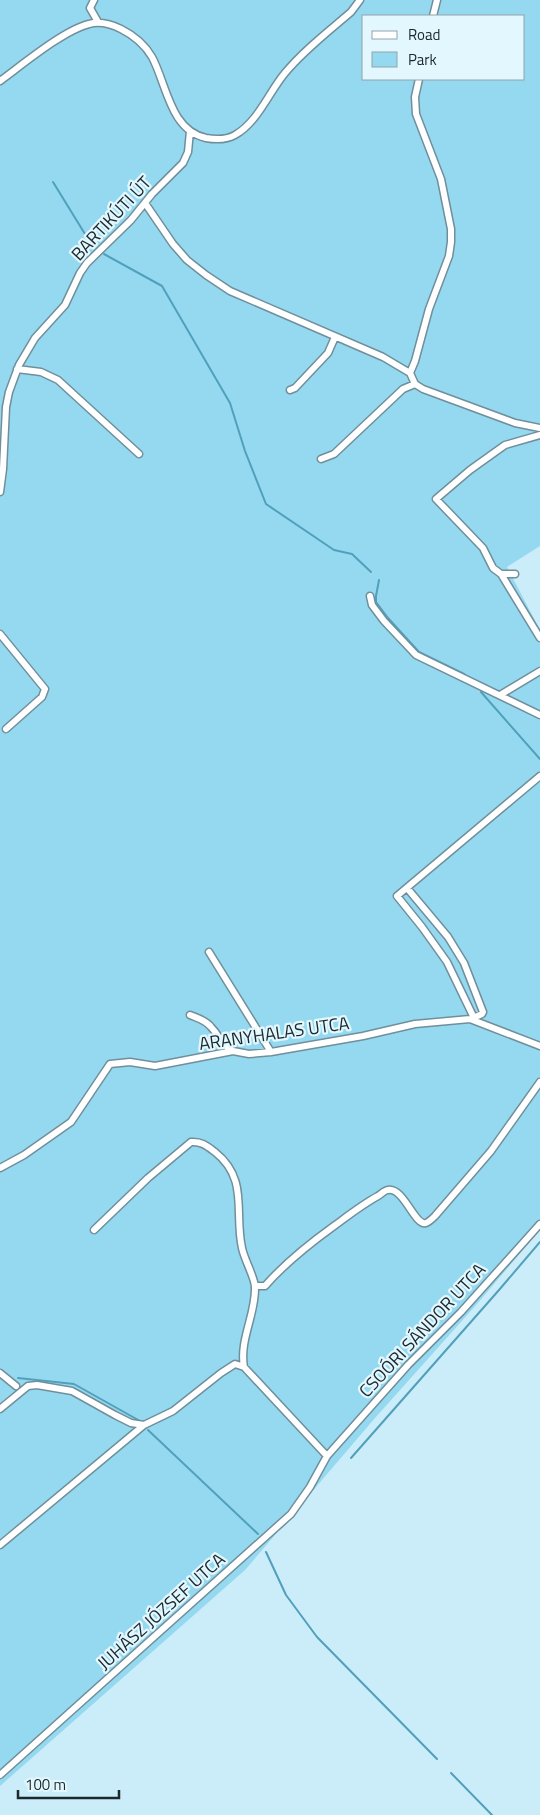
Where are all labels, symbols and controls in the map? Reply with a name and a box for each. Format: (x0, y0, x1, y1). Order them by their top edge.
legend (362, 15, 525, 80)
text: Road (408, 23, 440, 46)
text: Park (408, 48, 437, 71)
street label: BARTIKÚTI ÚT (65, 169, 158, 266)
street label: ARANYHALAS UTCA (197, 1009, 351, 1057)
street label: CSOÓRI SÁNDOR UTCA (352, 1257, 492, 1403)
street label: JUHÁSZ JÓZSEF UTCA (91, 1546, 231, 1676)
scale bar (18, 1768, 119, 1800)
text: 100 m (25, 1773, 66, 1796)

